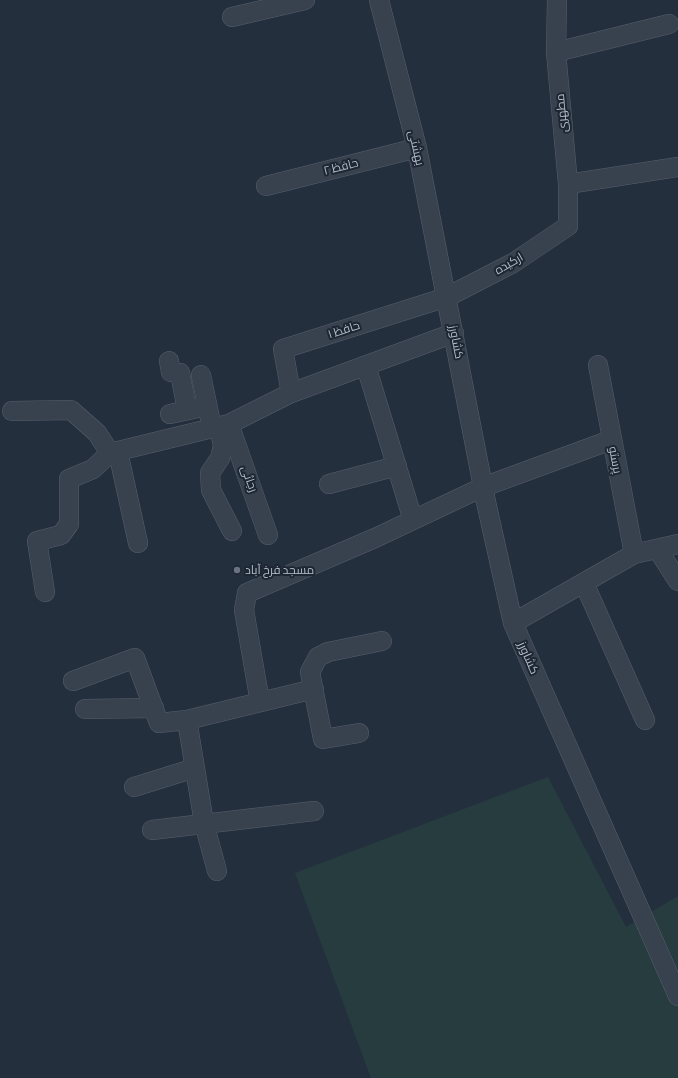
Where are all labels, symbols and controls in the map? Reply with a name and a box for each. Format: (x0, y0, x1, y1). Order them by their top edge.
street label: مطهری (553, 93, 571, 133)
street label: بهشتی (405, 129, 427, 167)
street label: حافظ ۲ (322, 156, 360, 178)
street label: ارکیده (492, 250, 526, 278)
street label: حافظ ۱ (326, 318, 362, 342)
street label: کشاورز (446, 324, 466, 360)
street label: پرستو (605, 445, 625, 475)
street label: رجائی (238, 464, 260, 494)
place label: مسجد فرخ آباد (245, 563, 314, 577)
marker: مسجد فرخ آباد (232, 565, 242, 575)
street label: کشاورز (514, 639, 542, 677)

